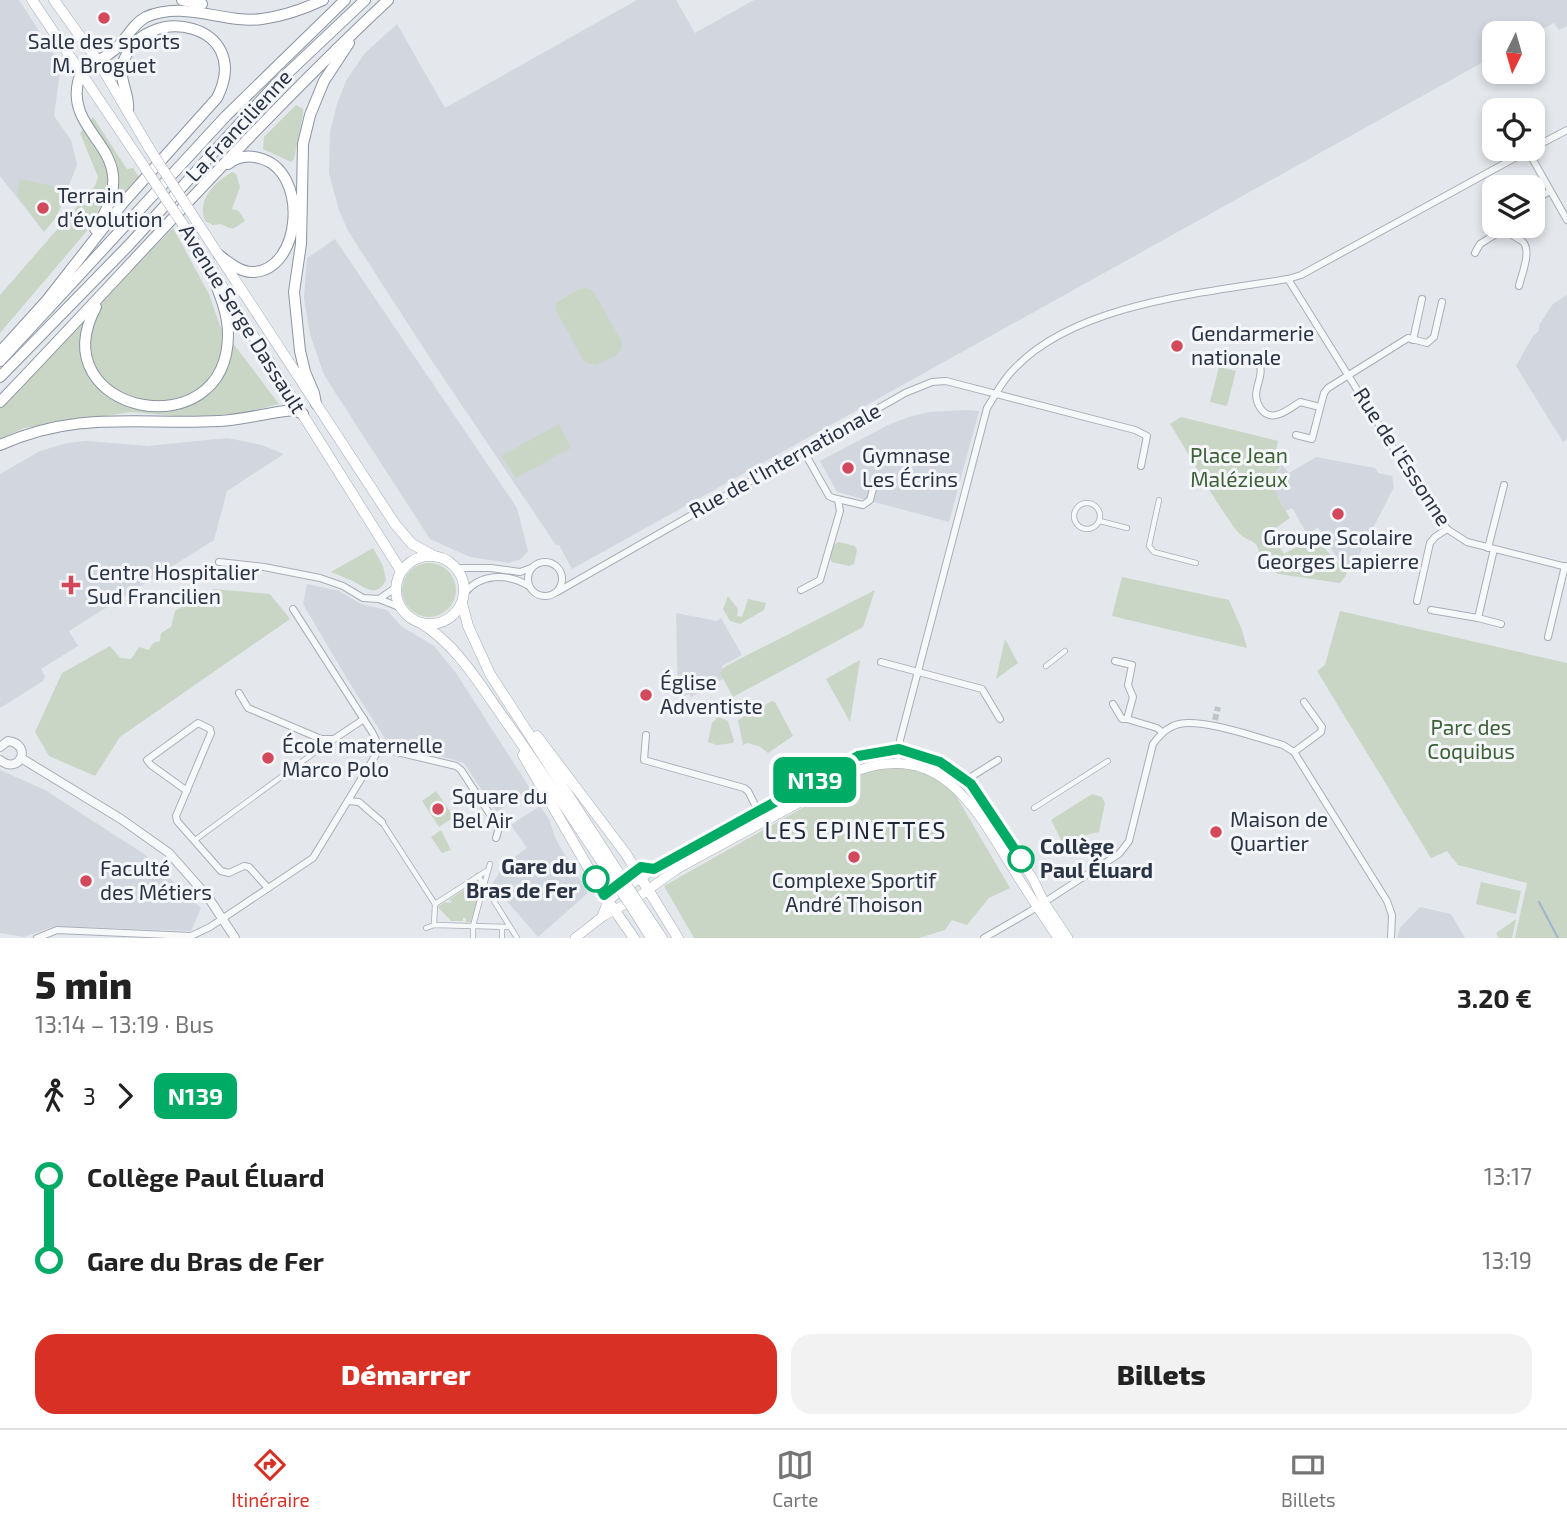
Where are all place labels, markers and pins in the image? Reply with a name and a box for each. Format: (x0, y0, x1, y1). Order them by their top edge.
marker: Salle des sports M. Broguet (96, 10, 112, 26)
place label: Salle des sports M. Broguet (28, 28, 180, 77)
place label: Terrain d'évolution (57, 182, 163, 231)
marker: Terrain d'évolution (35, 200, 51, 216)
place label: Gendarmerie nationale (1191, 320, 1314, 369)
marker: Gendarmerie nationale (1169, 338, 1185, 354)
place label: Gymnase Les Écrins (862, 442, 958, 491)
marker: Gymnase Les Écrins (840, 460, 856, 476)
marker: Groupe Scolaire Georges Lapierre (1330, 506, 1346, 522)
place label: Groupe Scolaire Georges Lapierre (1257, 524, 1419, 573)
place label: Centre Hospitalier Sud Francilien (87, 559, 260, 608)
marker: Centre Hospitalier Sud Francilien (61, 575, 81, 595)
place label: Église Adventiste (660, 669, 763, 718)
marker: Église Adventiste (638, 687, 654, 703)
place label: École maternelle Marco Polo (282, 732, 443, 781)
marker: École maternelle Marco Polo (260, 750, 276, 766)
place label: Square du Bel Air (452, 783, 547, 832)
marker: Square du Bel Air (430, 801, 446, 817)
place label: Maison de Quartier (1230, 806, 1328, 856)
marker: Maison de Quartier (1208, 824, 1224, 840)
place label: Collège Paul Éluard (1040, 833, 1153, 882)
marker: Collège Paul Éluard (1008, 846, 1034, 872)
marker: Complexe Sportif André Thoison (846, 849, 862, 865)
place label: Gare du Bras de Fer (466, 853, 577, 902)
place label: Faculté des Métiers (100, 855, 212, 904)
marker: Gare du Bras de Fer (583, 866, 609, 892)
place label: Complexe Sportif André Thoison (772, 867, 937, 916)
marker: Faculté des Métiers (78, 873, 94, 889)

